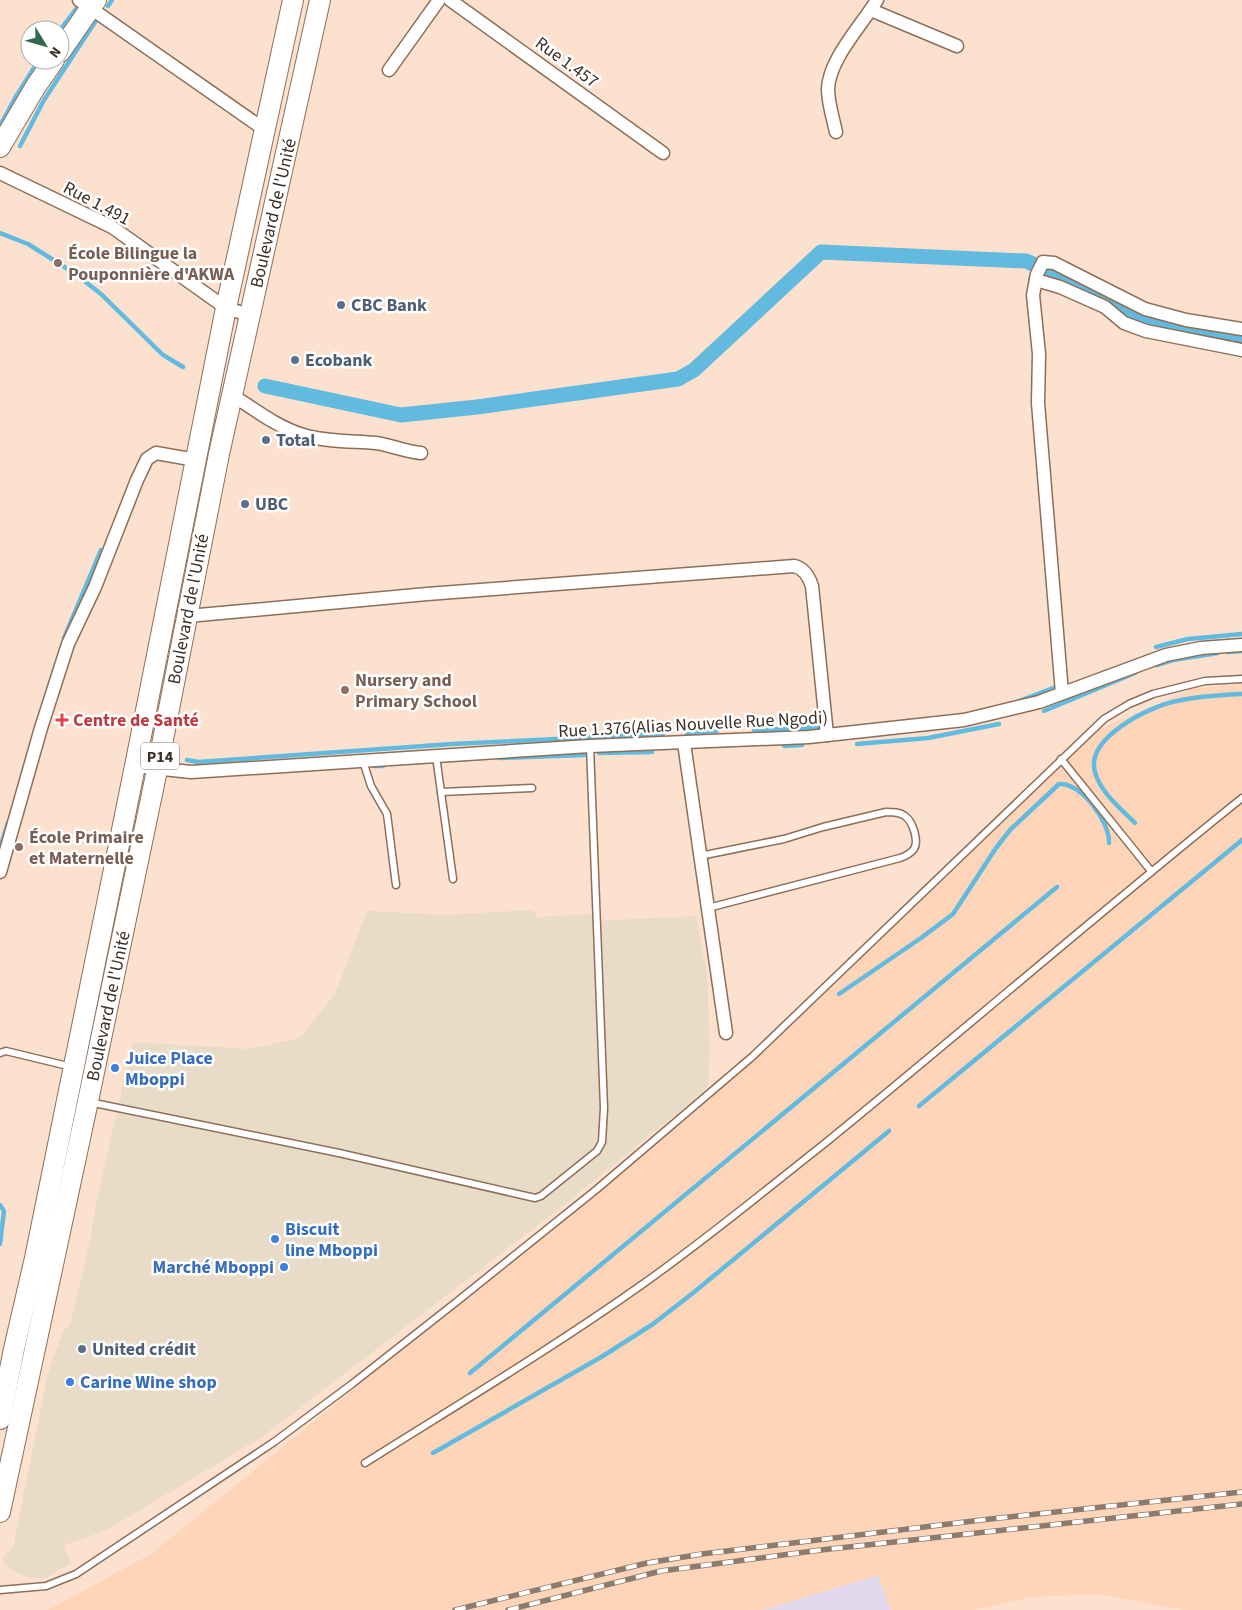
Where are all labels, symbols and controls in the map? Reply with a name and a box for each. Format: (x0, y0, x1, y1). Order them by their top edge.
north arrow (20, 20, 70, 70)
street label: Rue 1.457 (530, 31, 604, 94)
text: N (44, 42, 65, 62)
street label: Boulevard de l'Unité (244, 136, 303, 290)
street label: Rue 1.491 (59, 175, 135, 232)
place label: École Bilingue la Pouponnière d'AKWA (68, 241, 235, 287)
marker: École Bilingue la Pouponnière d'AKWA (52, 257, 64, 269)
place label: CBC Bank (351, 293, 427, 318)
marker: CBC Bank (335, 299, 347, 311)
place label: Ecobank (305, 348, 372, 373)
marker: Ecobank (289, 354, 301, 366)
place label: Total (276, 428, 315, 453)
marker: Total (260, 434, 272, 446)
place label: UBC (255, 492, 289, 517)
marker: UBC (239, 498, 251, 510)
street label: Boulevard de l'Unité (162, 532, 215, 686)
place label: Nursery and Primary School (355, 668, 477, 714)
marker: Nursery and Primary School (339, 684, 351, 696)
street label: Rue 1.376(Alias Nouvelle Rue Ngodi) (557, 705, 829, 744)
place label: Centre de Santé (73, 708, 199, 733)
marker: Centre de Santé (55, 713, 69, 727)
road number: P14 (141, 742, 179, 769)
place label: École Primaire et Maternelle (29, 825, 144, 871)
marker: École Primaire et Maternelle (13, 841, 25, 853)
street label: Boulevard de l'Unité (80, 929, 137, 1083)
place label: Juice Place Mboppi (125, 1046, 213, 1092)
marker: Juice Place Mboppi (109, 1062, 121, 1074)
place label: Biscuit line Mboppi (285, 1217, 378, 1263)
marker: Biscuit line Mboppi (269, 1233, 281, 1245)
place label: Marché Mboppi (153, 1255, 274, 1280)
marker: Marché Mboppi (278, 1261, 290, 1273)
place label: United crédit (92, 1337, 196, 1362)
marker: United crédit (76, 1343, 88, 1355)
place label: Carine Wine shop (80, 1370, 217, 1395)
marker: Carine Wine shop (64, 1376, 76, 1388)

